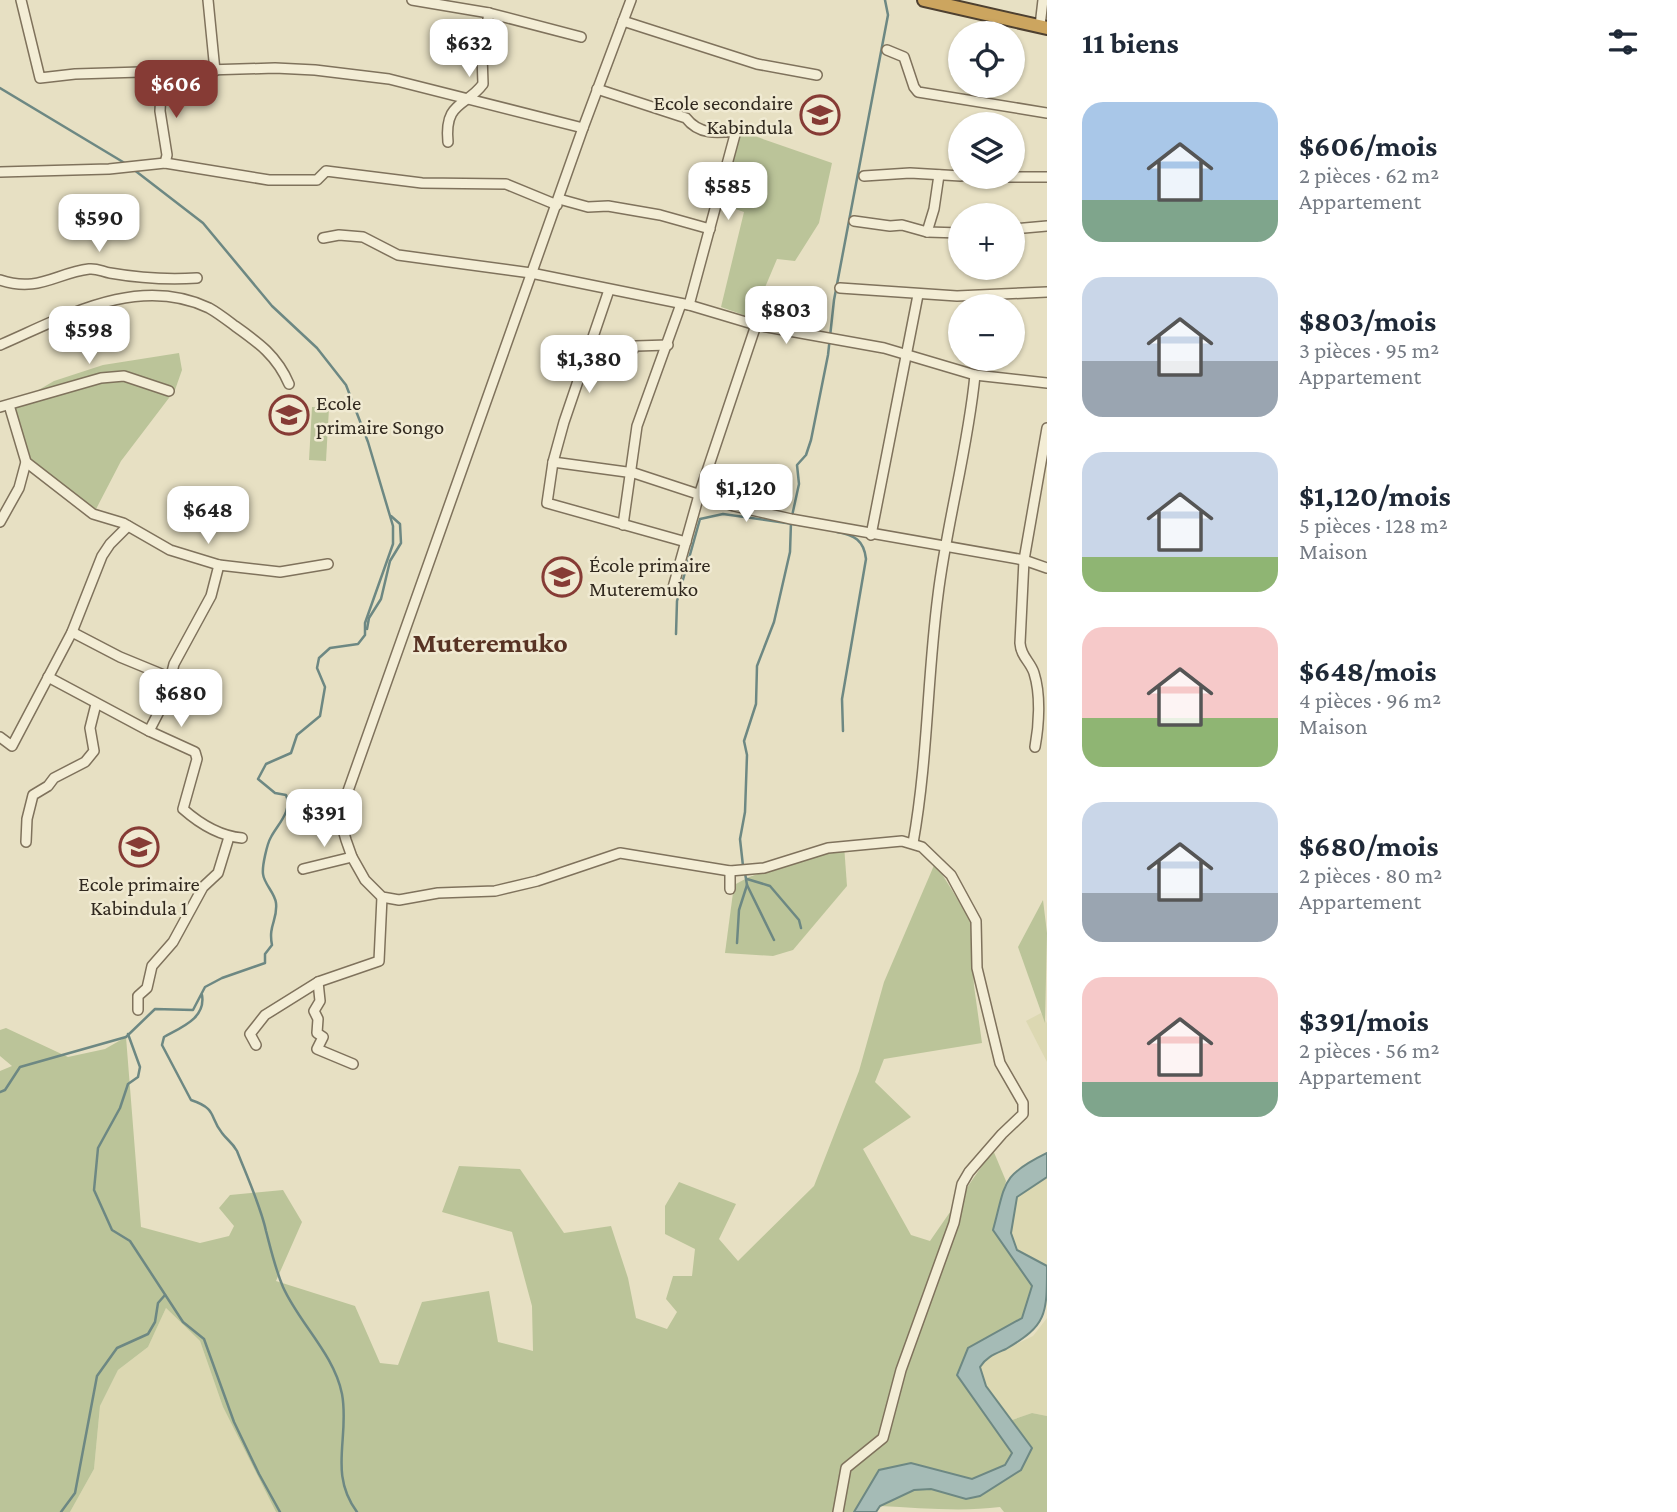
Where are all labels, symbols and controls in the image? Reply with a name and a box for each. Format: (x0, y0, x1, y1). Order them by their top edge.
pin: $632 (428, 20, 510, 79)
map controls (948, 21, 1025, 371)
button: locate (948, 21, 1025, 98)
icon: filters (1604, 23, 1642, 61)
text: 11 biens (1082, 26, 1179, 59)
text: $632 (446, 29, 492, 55)
pin: $606 (135, 60, 217, 120)
text: $606 (151, 70, 201, 96)
place label: Ecole secondaire Kabindula (654, 91, 793, 139)
school or university icon: Ecole secondaire Kabindula (799, 94, 841, 136)
button: layers (948, 112, 1025, 189)
text: $606/mois (1299, 129, 1437, 162)
icon: home (1138, 130, 1222, 214)
pin: $585 (687, 162, 769, 222)
text: 2 pièces · 62 m² (1299, 162, 1439, 188)
text: $585 (704, 172, 752, 198)
text: Appartement (1299, 188, 1421, 214)
pin: $590 (58, 194, 140, 254)
button: + (948, 203, 1025, 280)
text: $590 (74, 204, 124, 230)
pin: $803 (745, 286, 827, 346)
button: − (948, 294, 1025, 371)
text: $803 (761, 296, 811, 322)
text: $803/mois (1299, 304, 1436, 337)
icon: home (1138, 305, 1222, 389)
pin: $598 (48, 306, 130, 366)
text: $598 (65, 316, 113, 342)
pin: $1,380 (532, 336, 646, 395)
text: 3 pièces · 95 m² (1299, 337, 1439, 363)
text: $1,380 (556, 345, 622, 371)
text: Appartement (1299, 363, 1421, 389)
place label: Ecole primaire Songo (316, 391, 444, 439)
school or university icon: Ecole primaire Songo (268, 394, 310, 436)
pin: $1,120 (689, 464, 803, 524)
text: $1,120 (716, 474, 776, 500)
text: $1,120/mois (1299, 479, 1451, 512)
icon: home (1138, 480, 1222, 564)
pin: $648 (167, 486, 249, 546)
text: $648 (183, 496, 233, 522)
text: 5 pièces · 128 m² (1299, 512, 1448, 538)
text: Maison (1299, 538, 1368, 564)
place label: École primaire Muteremuko (589, 553, 710, 601)
school or university icon: École primaire Muteremuko (541, 556, 583, 598)
district label: Muteremuko (412, 627, 568, 658)
text: $648/mois (1299, 654, 1436, 687)
icon: home (1138, 655, 1222, 739)
pin: $680 (140, 670, 222, 729)
text: $680 (155, 679, 207, 705)
text: 4 pièces · 96 m² (1299, 687, 1441, 713)
text: Maison (1299, 713, 1368, 739)
pin: $391 (283, 790, 365, 849)
text: $391 (302, 799, 346, 825)
school or university icon: Ecole primaire Kabindula 1 (118, 826, 160, 868)
text: $680/mois (1299, 829, 1438, 862)
icon: home (1138, 830, 1222, 914)
text: 2 pièces · 80 m² (1299, 862, 1442, 888)
place label: Ecole primaire Kabindula 1 (78, 872, 200, 920)
text: Appartement (1299, 888, 1421, 914)
text: $391/mois (1299, 1004, 1429, 1037)
icon: home (1138, 1005, 1222, 1089)
text: 2 pièces · 56 m² (1299, 1037, 1440, 1063)
text: Appartement (1299, 1063, 1421, 1089)

